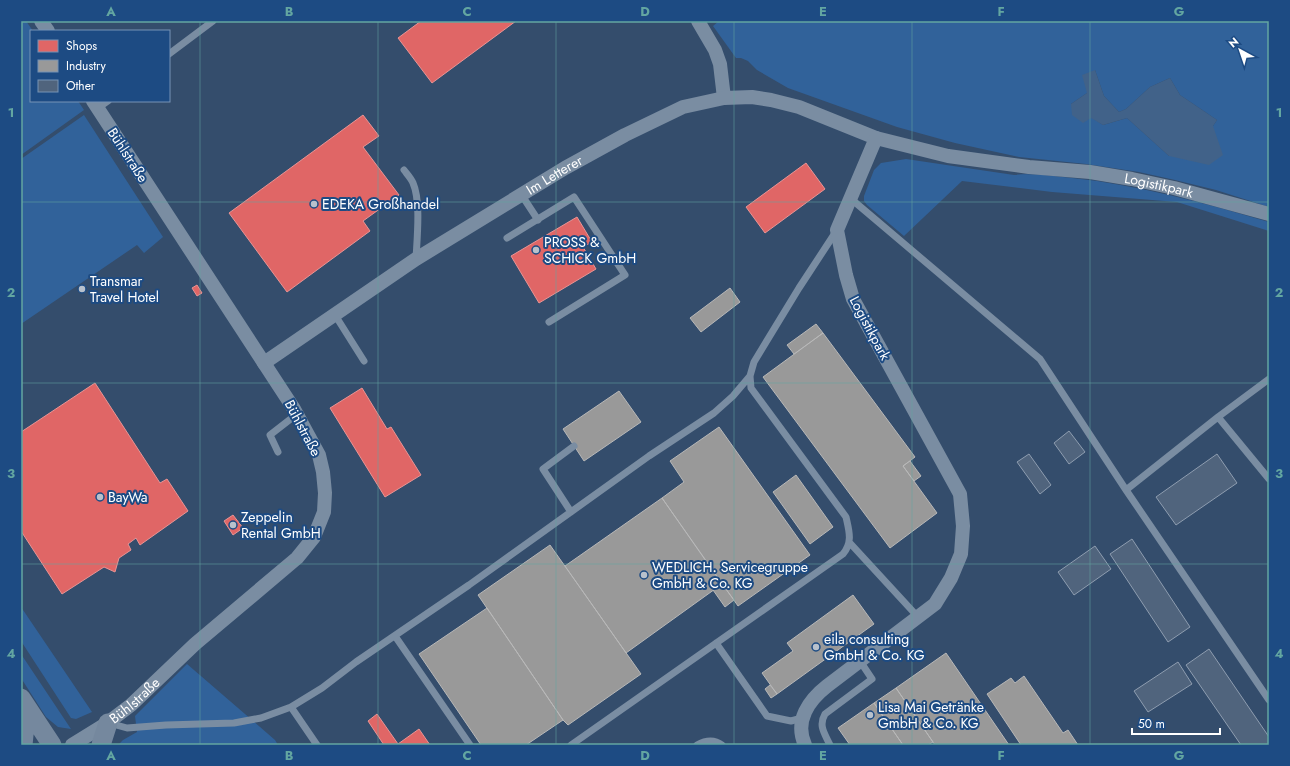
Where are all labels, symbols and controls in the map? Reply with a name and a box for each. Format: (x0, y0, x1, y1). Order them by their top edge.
text: A (105, 2, 116, 21)
text: B (285, 2, 294, 21)
text: C (462, 2, 472, 21)
text: D (640, 2, 650, 21)
text: E (819, 2, 827, 21)
text: F (997, 2, 1005, 21)
text: G (1174, 2, 1185, 21)
legend (30, 30, 170, 102)
north arrow (1220, 30, 1260, 70)
text: N (1225, 33, 1242, 51)
text: Shops (66, 37, 97, 55)
text: Industry (66, 57, 107, 75)
text: Other (66, 77, 96, 95)
text: 1 (8, 103, 14, 122)
text: 1 (1276, 103, 1282, 122)
street label: Bühlstraße (103, 124, 153, 186)
street label: Im Letterer (522, 150, 586, 200)
street label: Logistikpark (1123, 168, 1196, 203)
place label: EDEKA Großhandel (322, 194, 439, 214)
marker: EDEKA Großhandel (309, 199, 319, 209)
place label: PROSS & SCHICK GmbH (544, 232, 636, 268)
marker: PROSS & SCHICK GmbH (531, 245, 541, 255)
place label: Transmar Travel Hotel (90, 271, 159, 307)
text: 2 (7, 283, 15, 302)
text: 2 (1275, 283, 1283, 302)
marker: Transmar Travel Hotel (77, 284, 87, 294)
street label: Logistikpark (845, 292, 896, 364)
street label: Bühlstraße (280, 396, 326, 460)
text: 3 (7, 464, 15, 483)
text: 3 (1275, 464, 1283, 483)
place label: BayWa (108, 487, 147, 507)
marker: BayWa (95, 492, 105, 502)
place label: Zeppelin Rental GmbH (241, 507, 321, 543)
marker: Zeppelin Rental GmbH (228, 520, 238, 530)
place label: WEDLICH. Servicegruppe GmbH & Co. KG (652, 557, 808, 593)
marker: WEDLICH. Servicegruppe GmbH & Co. KG (639, 570, 649, 580)
place label: eila consulting GmbH & Co. KG (824, 629, 925, 665)
marker: eila consulting GmbH & Co. KG (811, 642, 821, 652)
text: 4 (6, 644, 16, 663)
text: 4 (1274, 644, 1284, 663)
street label: Bühlstraße (105, 673, 164, 728)
place label: Lisa Mai Getränke GmbH & Co. KG (878, 697, 984, 733)
marker: Lisa Mai Getränke GmbH & Co. KG (865, 710, 875, 720)
scale bar (1132, 710, 1220, 736)
text: 50 m (1138, 715, 1165, 733)
text: A (105, 746, 116, 765)
text: B (285, 746, 294, 765)
text: C (462, 746, 472, 765)
text: D (640, 746, 650, 765)
text: E (819, 746, 827, 765)
text: F (997, 746, 1005, 765)
text: G (1174, 746, 1185, 765)

